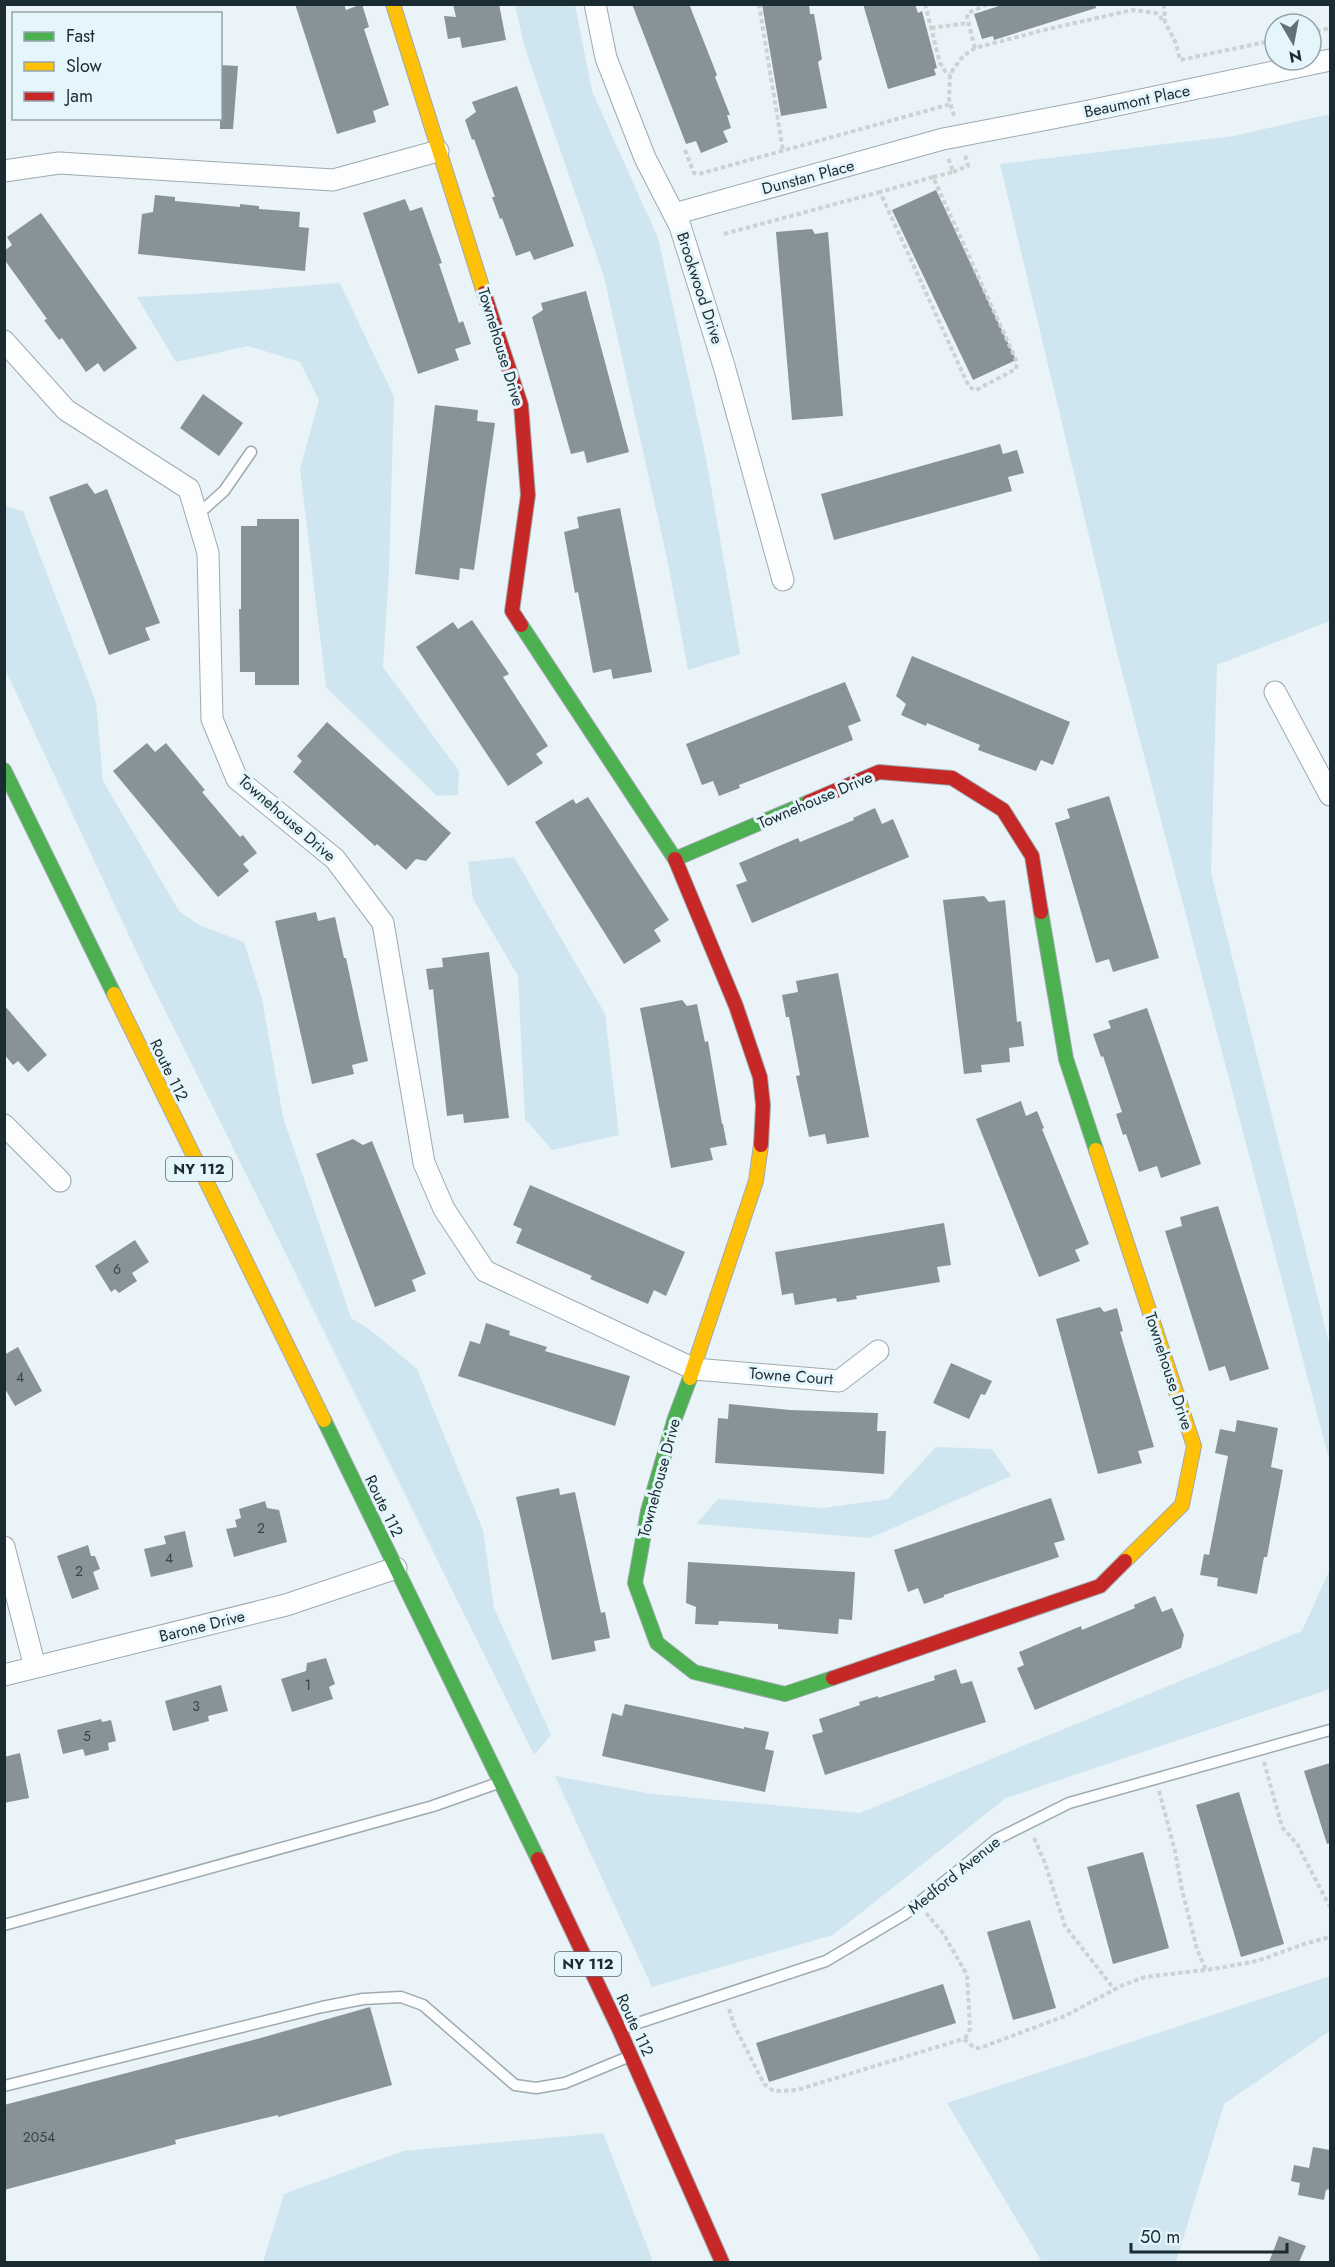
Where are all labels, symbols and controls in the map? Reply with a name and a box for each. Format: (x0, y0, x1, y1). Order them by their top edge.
legend (12, 12, 222, 120)
north arrow (1263, 12, 1323, 72)
text: Fast (66, 23, 95, 49)
text: N (1287, 44, 1304, 69)
text: Slow (66, 53, 103, 79)
street label: Beaumont Place (1082, 79, 1192, 123)
text: Jam (64, 83, 93, 109)
street label: Dunstan Place (759, 154, 857, 200)
street label: Brookwood Drive (671, 229, 729, 347)
street label: Townehouse Drive (472, 285, 530, 409)
street label: Townehouse Drive (754, 765, 876, 835)
street label: Townehouse Drive (233, 769, 341, 867)
street label: Route 112 (144, 1035, 194, 1105)
road number: NY 112 (166, 1157, 232, 1181)
house number: 6 (113, 1259, 121, 1279)
street label: Townehouse Drive (1139, 1309, 1199, 1433)
street label: Towne Court (748, 1362, 834, 1390)
house number: 4 (16, 1367, 24, 1387)
street label: Townehouse Drive (632, 1416, 686, 1540)
street label: Route 112 (359, 1471, 409, 1541)
house number: 2 (257, 1518, 265, 1538)
house number: 4 (165, 1548, 173, 1568)
house number: 2 (75, 1561, 83, 1581)
street label: Barone Drive (157, 1604, 247, 1648)
house number: 1 (305, 1675, 311, 1695)
house number: 3 (192, 1696, 200, 1716)
house number: 5 (83, 1726, 91, 1746)
street label: Medford Avenue (903, 1831, 1005, 1919)
road number: NY 112 (555, 1952, 621, 1976)
street label: Route 112 (611, 1990, 659, 2060)
house number: 2054 (23, 2127, 55, 2147)
scale bar (1131, 2216, 1287, 2254)
text: 50 m (1140, 2224, 1180, 2250)

